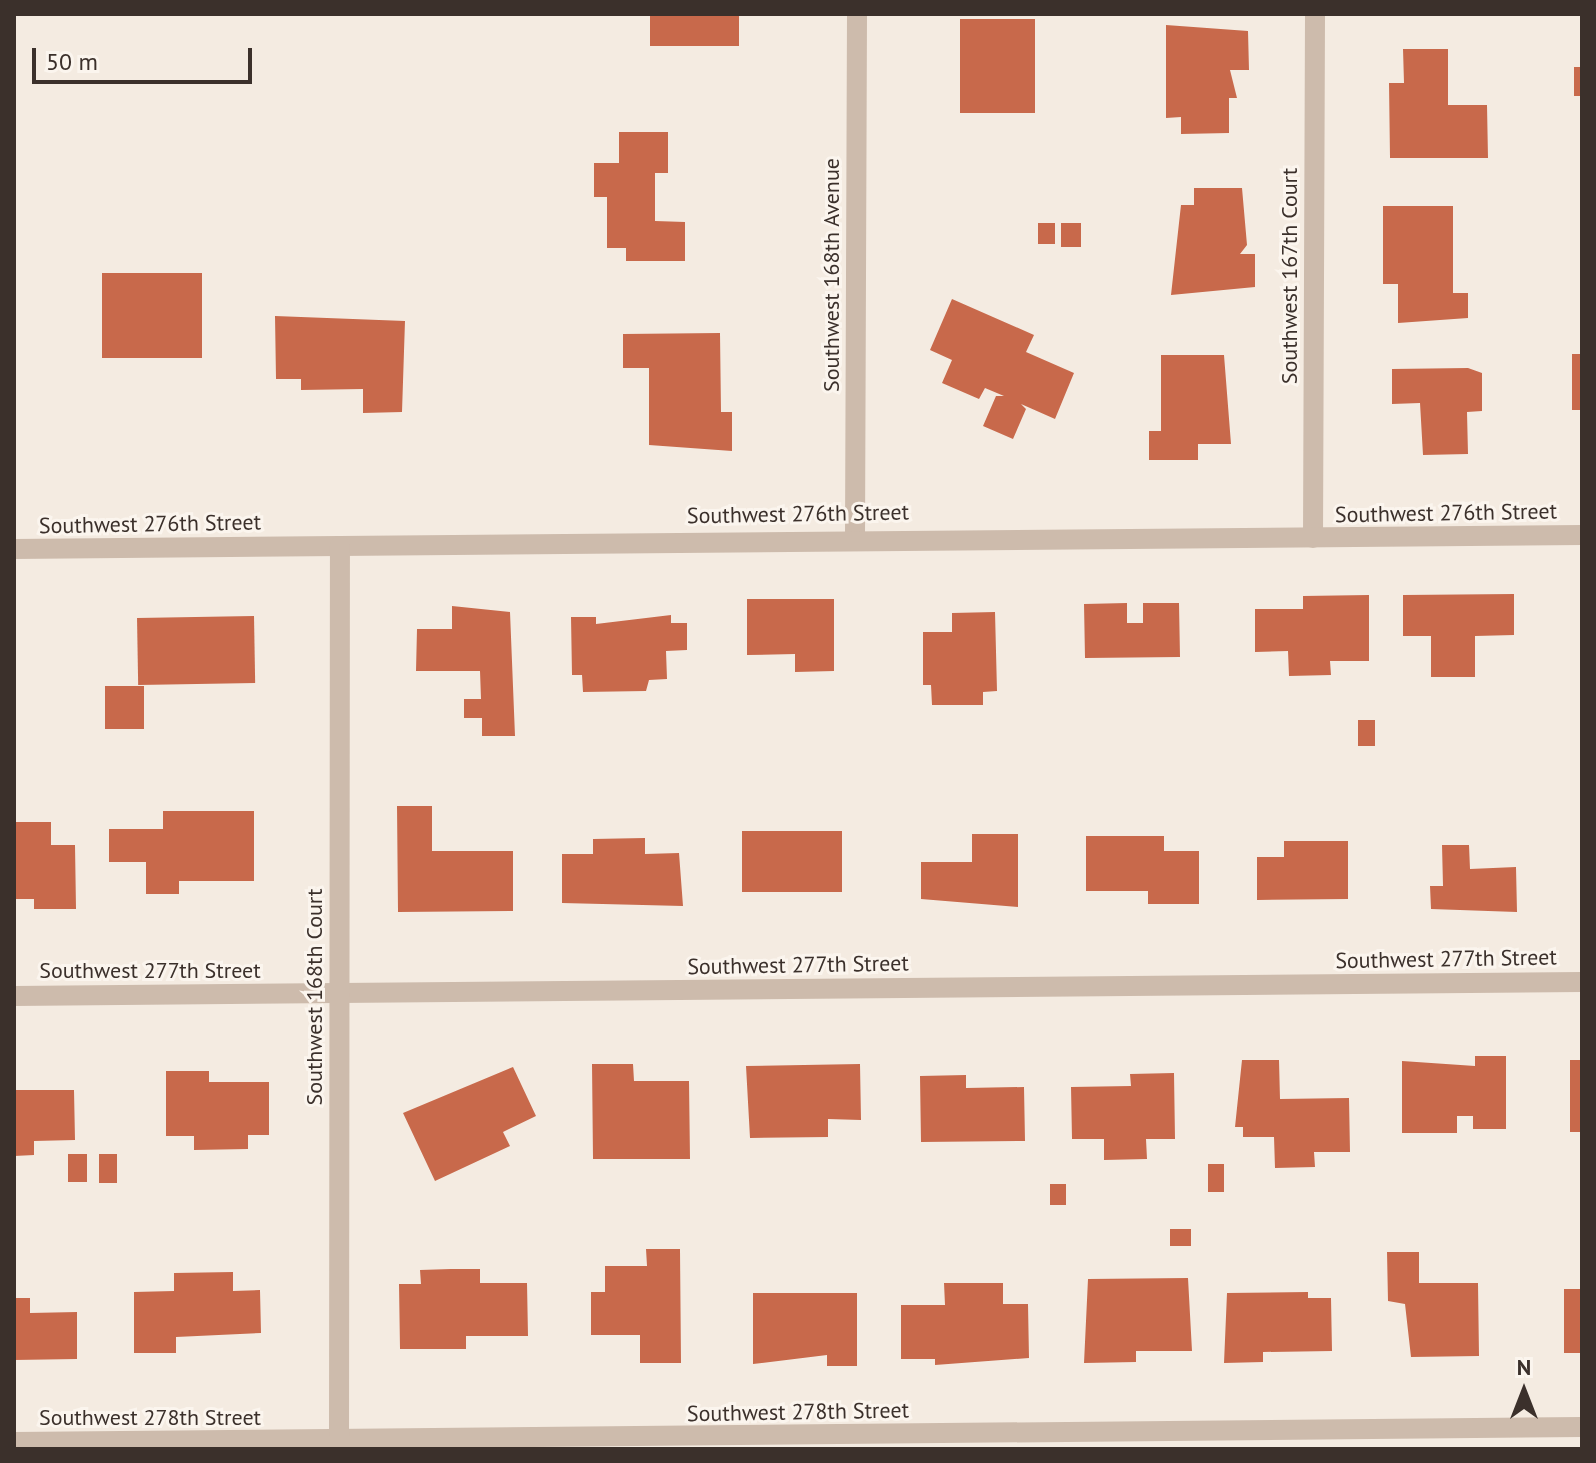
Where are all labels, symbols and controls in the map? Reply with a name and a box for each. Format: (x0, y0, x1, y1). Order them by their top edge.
scale bar (36, 32, 256, 82)
text: 50 m (46, 46, 98, 77)
street label: Southwest 168th Avenue (819, 158, 845, 392)
street label: Southwest 167th Court (1277, 168, 1303, 384)
street label: Southwest 276th Street (1335, 498, 1557, 528)
street label: Southwest 276th Street (687, 499, 909, 529)
street label: Southwest 276th Street (39, 509, 261, 539)
street label: Southwest 168th Court (302, 889, 328, 1105)
street label: Southwest 277th Street (1335, 944, 1557, 974)
street label: Southwest 277th Street (687, 950, 909, 980)
street label: Southwest 277th Street (39, 958, 261, 984)
north arrow (1484, 1351, 1564, 1431)
text: N (1517, 1353, 1531, 1381)
street label: Southwest 278th Street (687, 1397, 909, 1427)
street label: Southwest 278th Street (39, 1405, 261, 1431)

